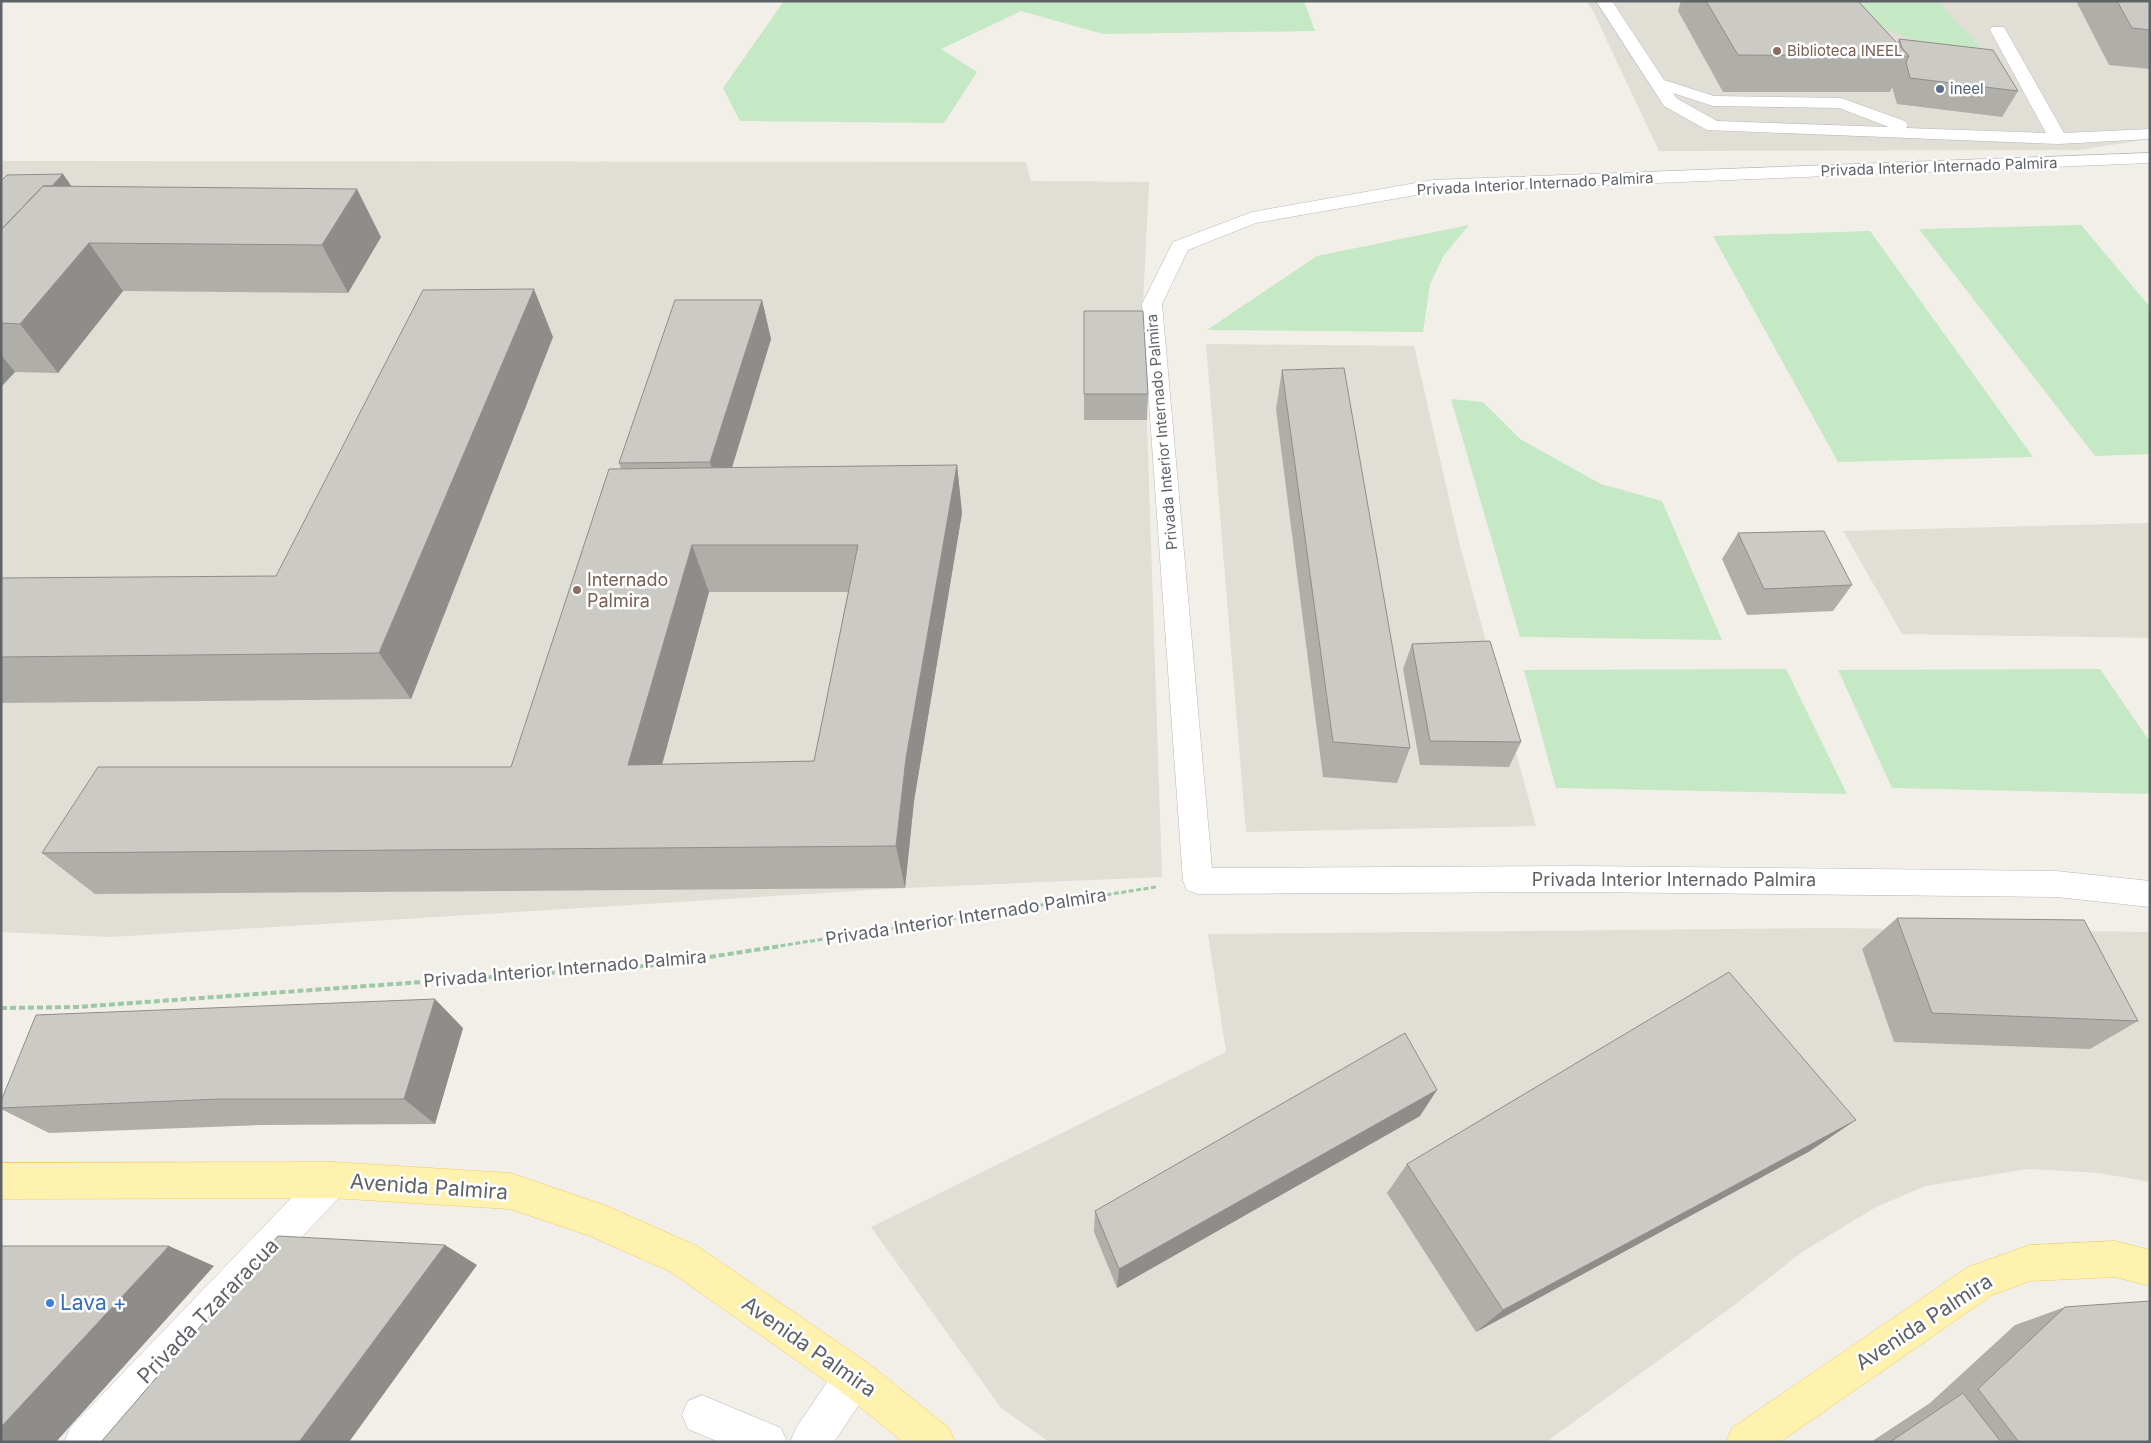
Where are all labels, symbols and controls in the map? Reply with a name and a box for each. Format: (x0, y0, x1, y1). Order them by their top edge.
place label: Biblioteca INEEL (1787, 41, 1903, 60)
marker: Biblioteca INEEL (1771, 45, 1783, 57)
place label: ineel (1950, 79, 1984, 98)
marker: ineel (1934, 83, 1946, 95)
street label: Privada Interior Internado Palmira (1820, 153, 2058, 180)
street label: Privada Interior Internado Palmira (1416, 168, 1654, 199)
street label: Privada Interior Internado Palmira (1142, 313, 1181, 551)
place label: Internado Palmira (587, 569, 668, 611)
marker: Internado Palmira (571, 584, 583, 596)
street label: Privada Interior Internado Palmira (1532, 869, 1816, 890)
street label: Privada Interior Internado Palmira (824, 884, 1108, 949)
street label: Privada Interior Internado Palmira (422, 946, 707, 991)
street label: Avenida Palmira (349, 1169, 509, 1204)
street label: Privada Tzararacua (132, 1233, 283, 1389)
street label: Avenida Palmira (1851, 1268, 1997, 1375)
place label: Lava + (60, 1290, 127, 1315)
street label: Avenida Palmira (737, 1291, 881, 1402)
marker: Lava + (44, 1297, 56, 1309)

